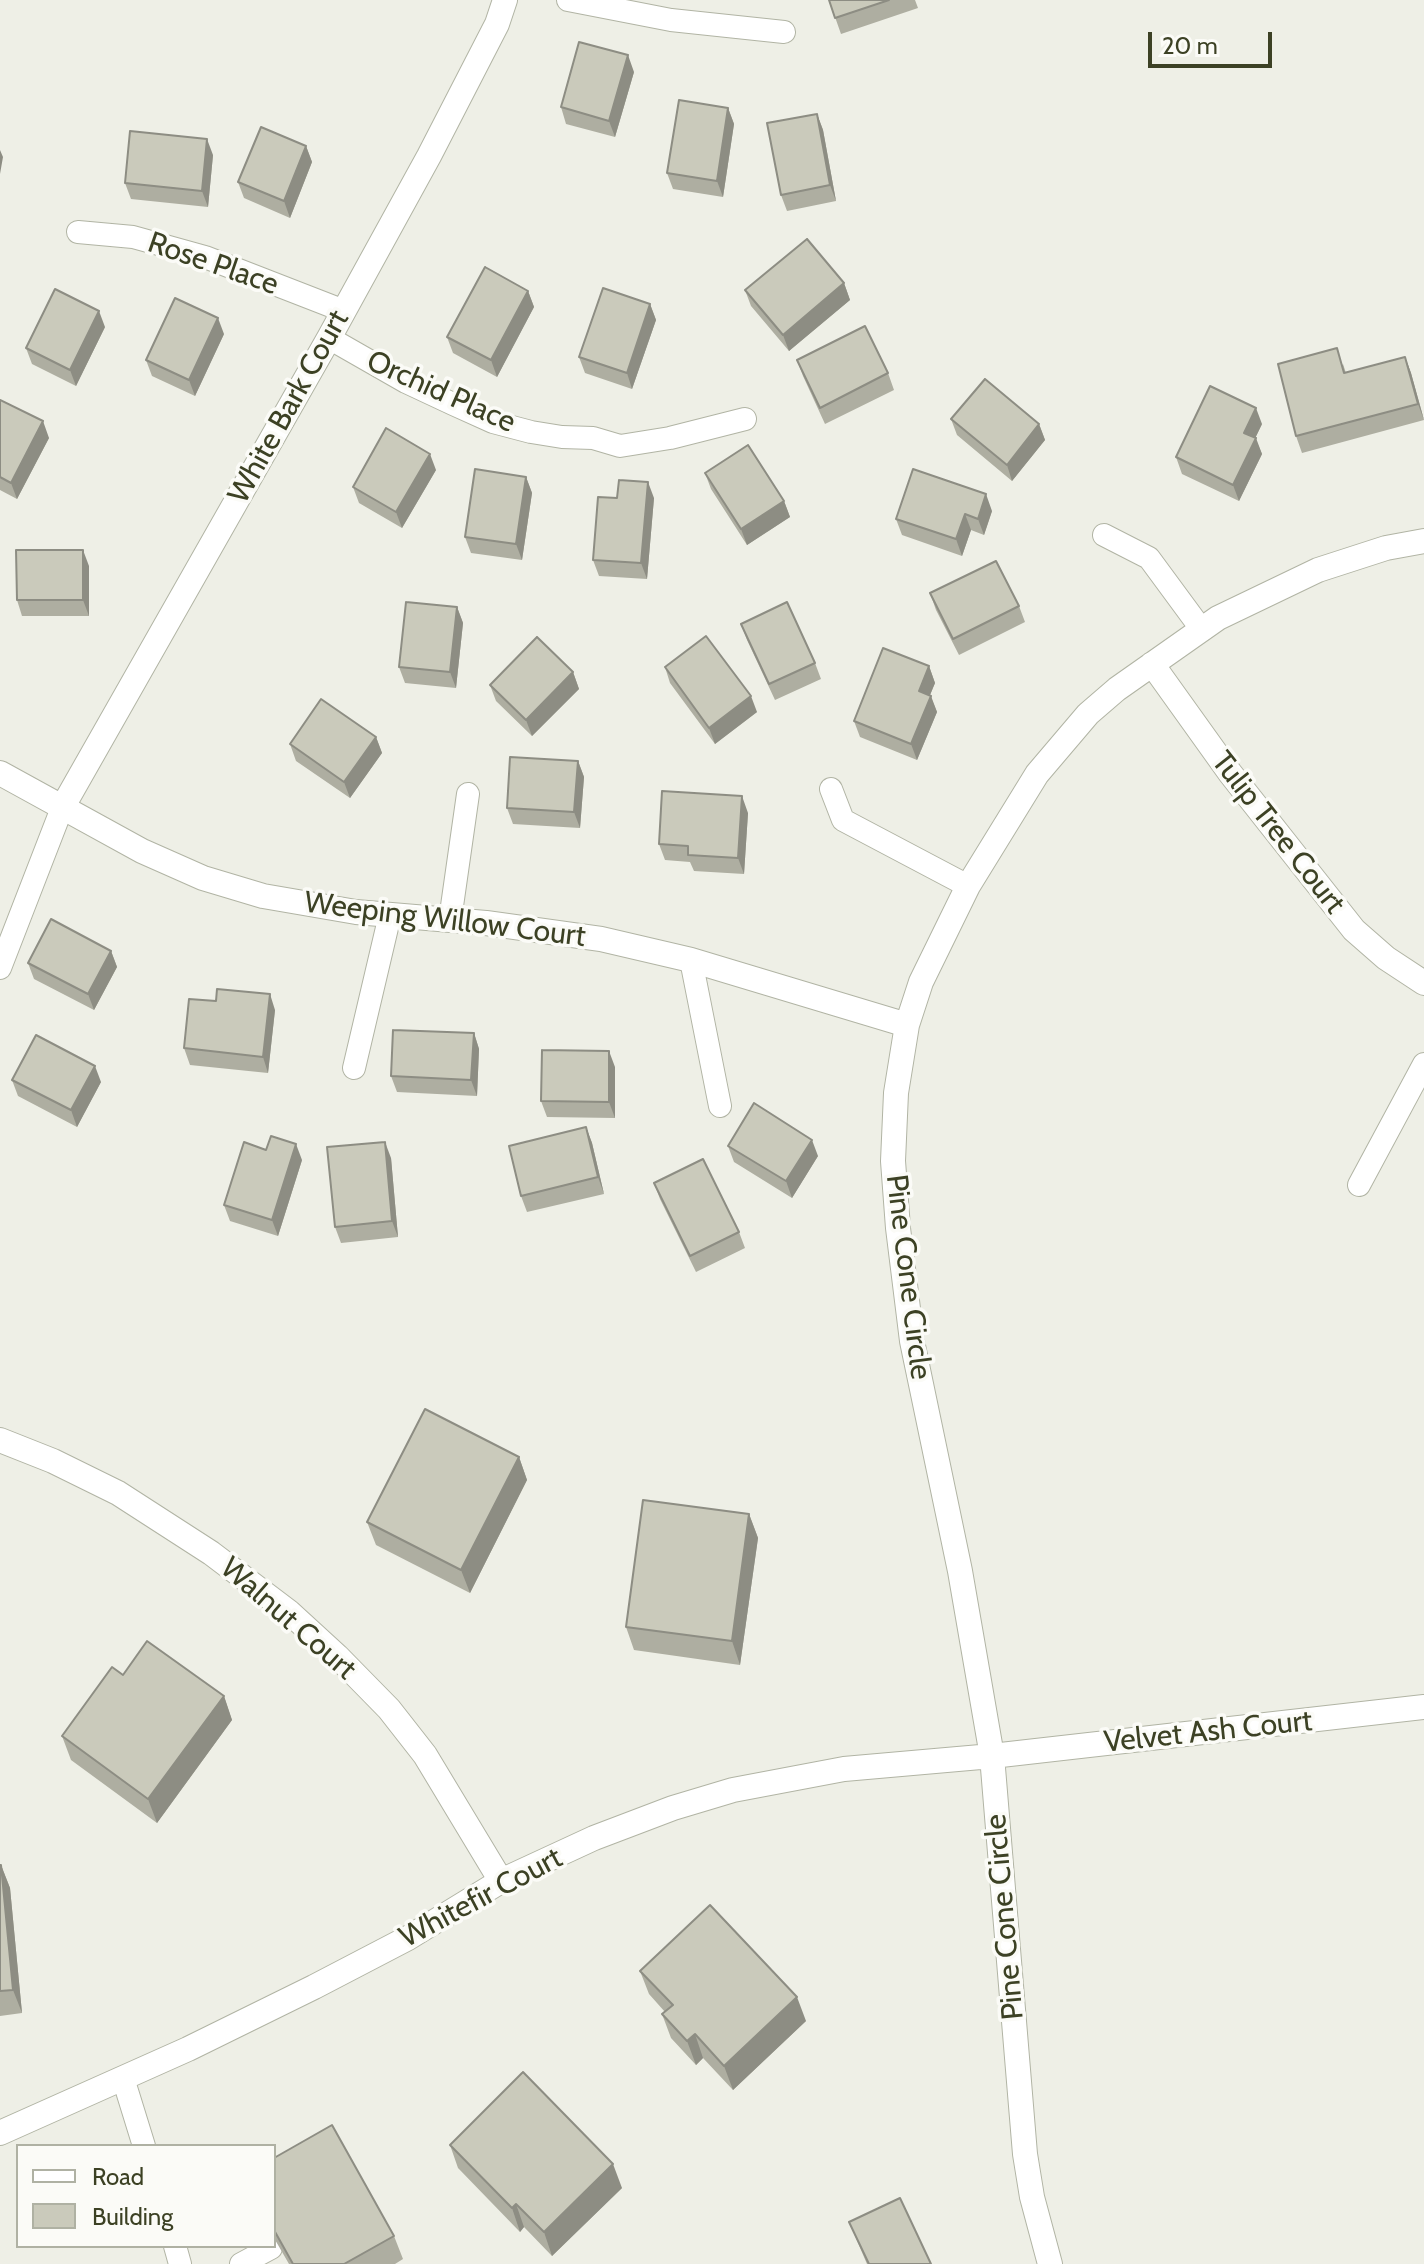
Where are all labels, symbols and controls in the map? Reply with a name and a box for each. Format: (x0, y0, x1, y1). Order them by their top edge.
scale bar (1152, 16, 1276, 66)
text: 20 m (1162, 31, 1218, 60)
street label: Rose Place (143, 225, 283, 303)
street label: White Bark Court (221, 304, 357, 510)
street label: Orchid Place (361, 343, 521, 441)
street label: Tulip Tree Court (1204, 745, 1352, 921)
street label: Weeping Willow Court (302, 885, 588, 955)
street label: Pine Cone Circle (878, 1172, 938, 1382)
street label: Walnut Court (213, 1550, 363, 1688)
street label: Velvet Ash Court (1102, 1703, 1314, 1761)
street label: Pine Cone Circle (978, 1813, 1032, 2021)
street label: Whitefir Court (394, 1840, 568, 1956)
legend (16, 2144, 276, 2248)
text: Road (92, 2162, 144, 2191)
text: Building (92, 2202, 173, 2231)

